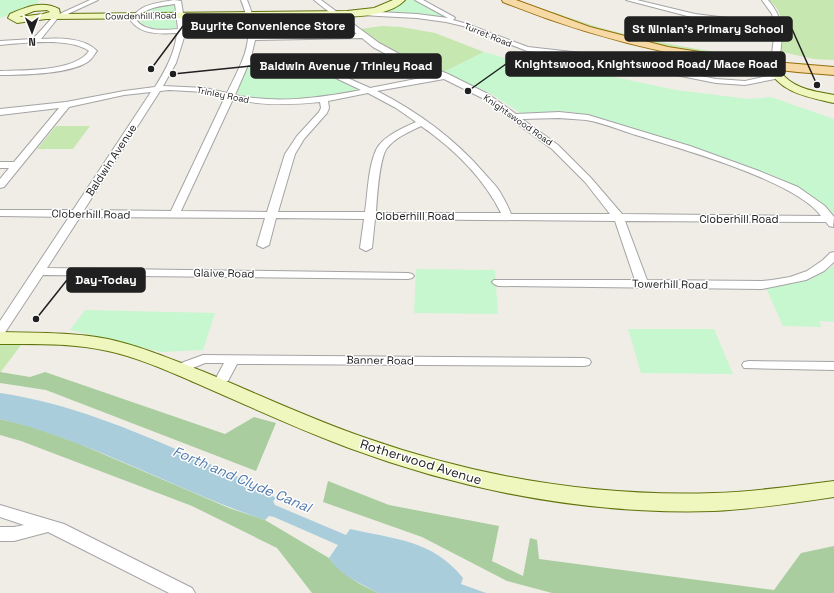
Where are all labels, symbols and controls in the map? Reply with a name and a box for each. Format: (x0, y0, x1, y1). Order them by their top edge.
street label: Cowdenhill Road (105, 9, 177, 23)
north arrow (12, 12, 52, 52)
callout: Buyrite Convenience Store (183, 14, 354, 38)
callout: St Ninian's Primary School (625, 17, 792, 41)
text: Buyrite Convenience Store (191, 18, 345, 34)
street label: Turret Road (462, 20, 514, 50)
text: St Ninian's Primary School (632, 21, 784, 37)
text: N (28, 35, 36, 49)
callout: Knightswood, Knightswood Road/ Mace Road (506, 52, 785, 76)
callout: Baldwin Avenue / Trinley Road (251, 54, 441, 78)
text: Knightswood, Knightswood Road/ Mace Road (514, 56, 778, 72)
text: Baldwin Avenue / Trinley Road (259, 58, 433, 74)
street label: Trinley Road (196, 84, 250, 106)
street label: Knightswood Road (481, 92, 555, 148)
street label: Baldwin Avenue (82, 121, 140, 199)
street label: Cloberhill Road (51, 206, 131, 222)
street label: Cloberhill Road (376, 209, 454, 223)
street label: Cloberhill Road (700, 212, 778, 226)
street label: Glaive Road (193, 265, 255, 281)
callout: Day-Today (67, 268, 145, 292)
text: Day-Today (75, 272, 137, 288)
street label: Towerhill Road (632, 276, 708, 292)
street label: Banner Road (346, 352, 414, 368)
street label: Rotherwood Avenue (358, 435, 484, 489)
water label: Forth and Clyde Canal (170, 442, 315, 517)

